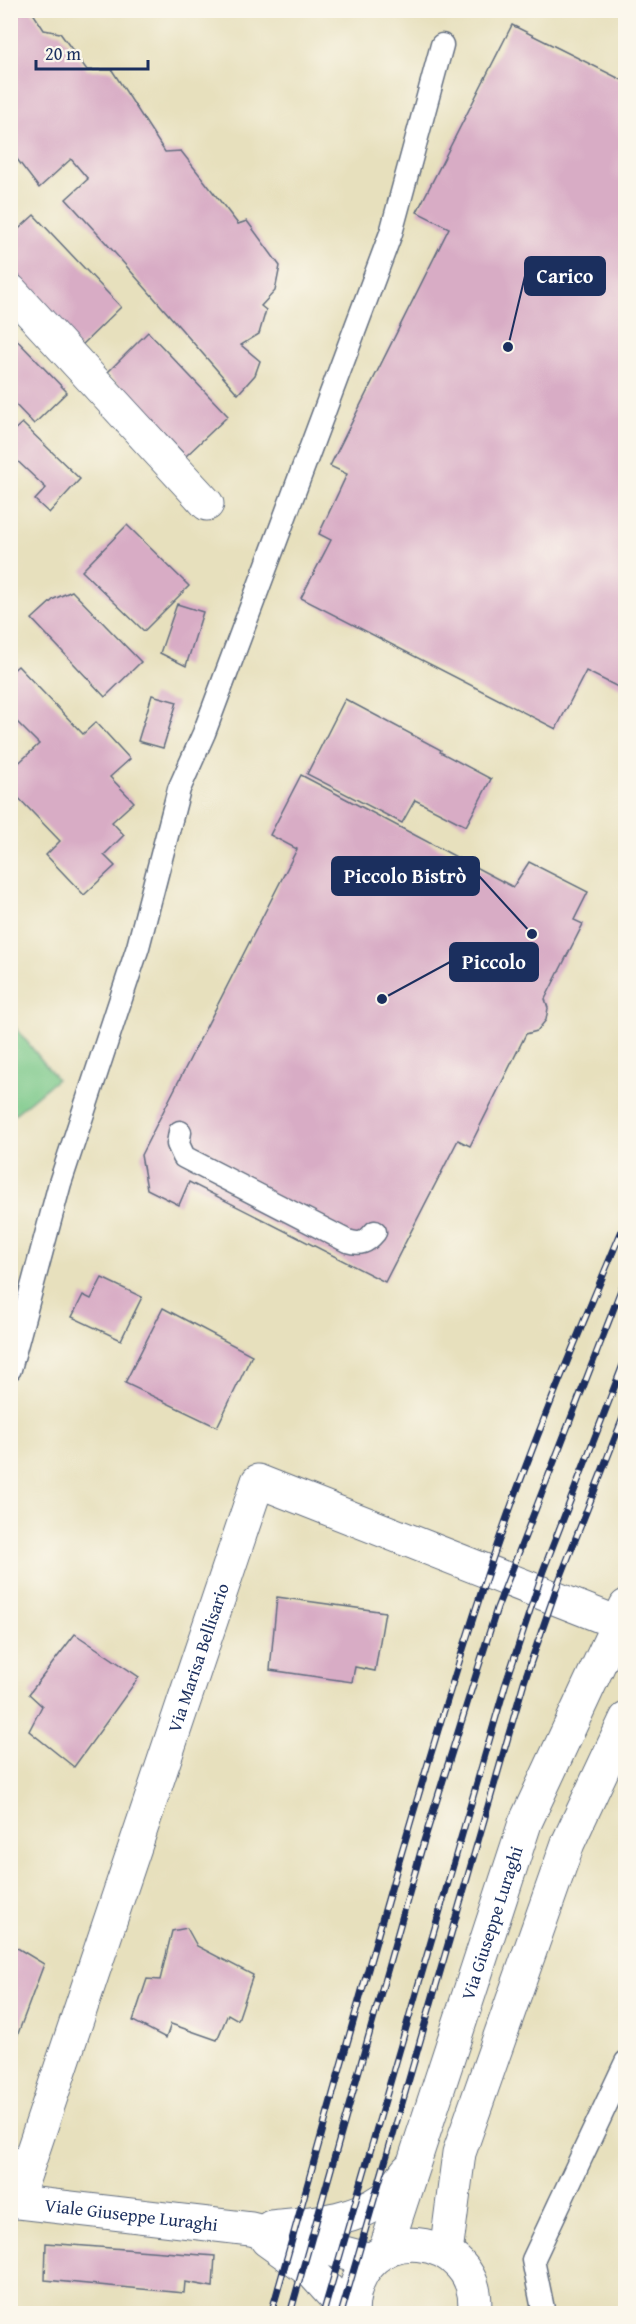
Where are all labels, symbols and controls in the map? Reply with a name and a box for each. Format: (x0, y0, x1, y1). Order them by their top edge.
scale bar (36, 33, 148, 71)
text: 20 m (45, 40, 81, 67)
callout: Carico (525, 257, 605, 295)
text: Carico (537, 261, 594, 290)
callout: Piccolo Bistrò (332, 857, 479, 895)
text: Piccolo Bistrò (344, 861, 467, 890)
callout: Piccolo (450, 943, 538, 981)
text: Piccolo (462, 947, 526, 976)
street label: Via Marisa Bellisario (160, 1579, 236, 1736)
street label: Via Giuseppe Luraghi (454, 1842, 530, 2003)
street label: Viale Giuseppe Luraghi (43, 2191, 219, 2238)

